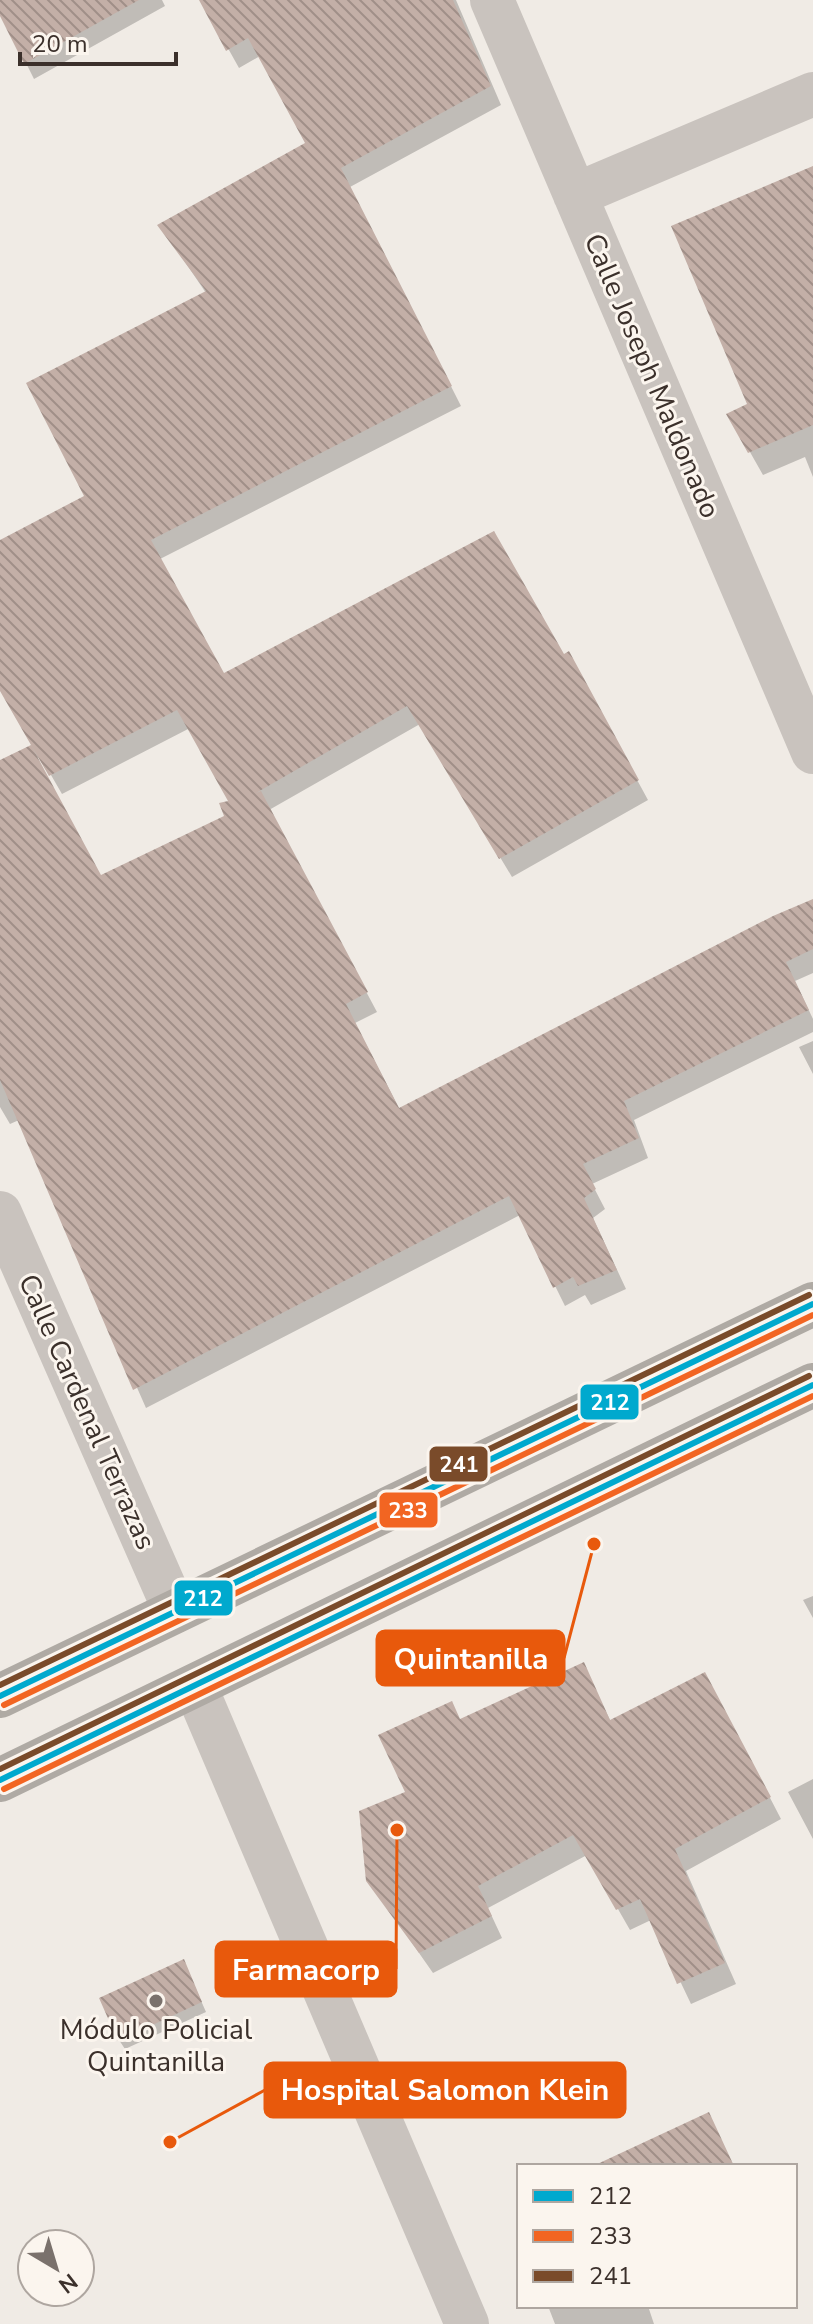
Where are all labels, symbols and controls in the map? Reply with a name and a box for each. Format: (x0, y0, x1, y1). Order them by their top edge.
scale bar (20, 16, 176, 66)
text: 20 m (32, 28, 88, 60)
street label: Calle Joseph Maldonado (575, 228, 729, 524)
street label: Calle Cardenal Terrazas (9, 1268, 165, 1556)
line badge: 212 (579, 1383, 640, 1421)
text: 212 (590, 1388, 630, 1418)
line badge: 241 (428, 1445, 489, 1483)
text: 241 (439, 1450, 479, 1480)
line badge: 233 (378, 1491, 439, 1529)
text: 233 (388, 1496, 428, 1526)
line badge: 212 (173, 1579, 234, 1617)
text: 212 (183, 1584, 223, 1614)
callout: Quintanilla (377, 1631, 564, 1685)
text: Quintanilla (394, 1639, 548, 1680)
callout: Farmacorp (216, 1942, 396, 1996)
text: Farmacorp (232, 1950, 380, 1991)
marker: Módulo Policial Quintanilla (147, 1992, 165, 2010)
place label: Módulo Policial Quintanilla (60, 2011, 253, 2081)
callout: Hospital Salomon Klein (265, 2063, 625, 2117)
text: Hospital Salomon Klein (281, 2070, 609, 2111)
legend (517, 2164, 797, 2308)
text: 212 (589, 2180, 632, 2212)
text: 233 (589, 2220, 632, 2252)
north arrow (16, 2228, 96, 2308)
text: 241 (589, 2260, 632, 2292)
text: N (52, 2266, 83, 2300)

